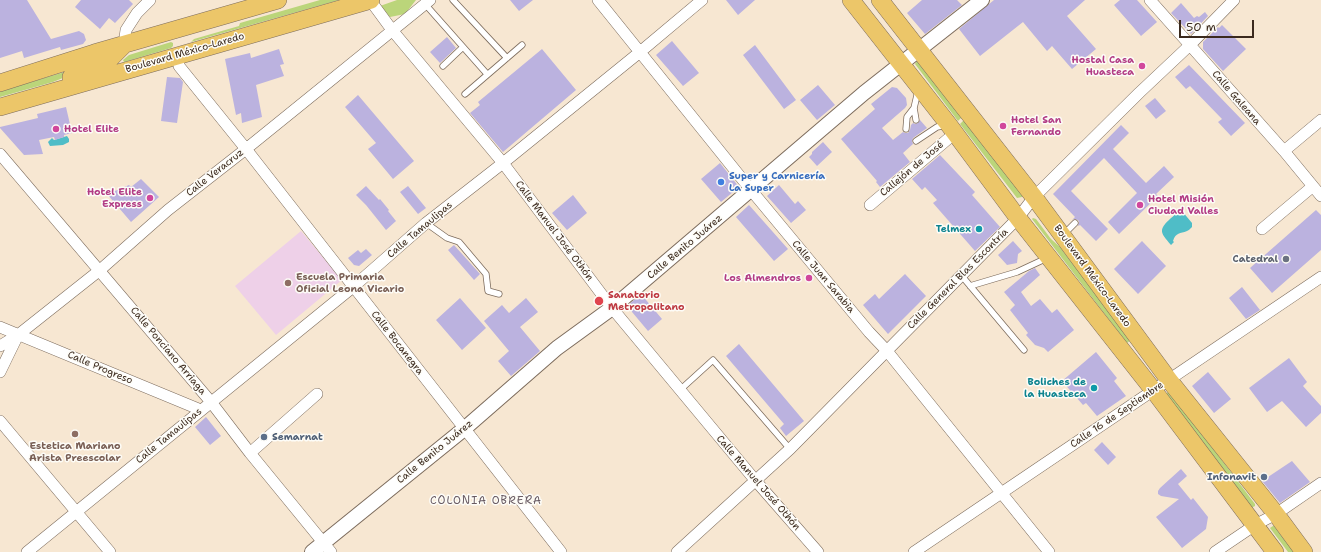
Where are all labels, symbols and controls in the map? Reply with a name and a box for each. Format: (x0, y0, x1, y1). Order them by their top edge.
scale bar (1181, 12, 1256, 38)
text: 50 m (1186, 19, 1216, 35)
street label: Boulevard México-Laredo (124, 30, 246, 76)
place label: Hostal Casa Huasteca (1072, 54, 1134, 78)
marker: Hostal Casa Huasteca (1137, 61, 1147, 71)
street label: Calle Galeana (1209, 68, 1263, 128)
place label: Hotel San Fernando (1011, 114, 1061, 138)
marker: Hotel San Fernando (998, 121, 1008, 131)
place label: Hotel Elite (64, 123, 119, 135)
marker: Hotel Elite (51, 124, 61, 134)
street label: Callejón de José (878, 139, 946, 199)
street label: Calle Veracruz (184, 147, 246, 199)
place label: Super y Carnicería La Super (729, 170, 825, 194)
marker: Super y Carnicería La Super (716, 177, 726, 187)
street label: Calle Manuel José Othón (512, 179, 596, 283)
place label: Hotel Elite Express (87, 186, 142, 210)
marker: Hotel Elite Express (145, 193, 155, 203)
place label: Hotel Misión Ciudad Valles (1148, 193, 1219, 216)
street label: Calle Tamaulipas (385, 199, 455, 261)
marker: Hotel Misión Ciudad Valles (1135, 200, 1145, 210)
street label: Calle Benito Juárez (645, 212, 725, 282)
place label: Telmex (936, 223, 971, 235)
street label: Boulevard México-Laredo (1051, 223, 1133, 329)
marker: Telmex (974, 224, 984, 234)
street label: Calle General Blas Escontría (905, 226, 1011, 332)
street label: Calle Juan Sarabia (789, 238, 857, 316)
place label: Catedral (1233, 253, 1278, 265)
marker: Catedral (1281, 254, 1291, 264)
place label: Escuela Primaria Oficial Leona Vicario (296, 271, 404, 294)
place label: Los Almendros (724, 272, 801, 284)
marker: Los Almendros (804, 273, 814, 283)
marker: Escuela Primaria Oficial Leona Vicario (283, 278, 293, 288)
place label: Sanatorio Metropolitano (608, 289, 685, 312)
marker: Sanatorio Metropolitano (593, 295, 605, 307)
street label: Calle Ponciano Arriaga (128, 305, 208, 397)
street label: Calle Bocanegra (368, 309, 426, 377)
street label: Calle Progreso (66, 349, 134, 387)
place label: Boliches de la Huasteca (1024, 376, 1086, 400)
street label: Calle 16 de Septiembre (1068, 379, 1166, 451)
marker: Boliches de la Huasteca (1089, 383, 1099, 393)
street label: Calle Tamaulipas (134, 406, 204, 466)
street label: Calle Benito Juárez (395, 418, 475, 486)
marker: Estetica Mariano Arista Preescolar (70, 429, 80, 439)
place label: Semarnat (272, 431, 323, 443)
marker: Semarnat (259, 432, 269, 442)
street label: Calle Manuel José Othón (713, 433, 803, 533)
place label: Estetica Mariano Arista Preescolar (29, 440, 121, 464)
place label: Infonavit (1207, 471, 1256, 483)
marker: Infonavit (1259, 472, 1269, 482)
district label: COLONIA OBRERA (430, 494, 542, 508)

